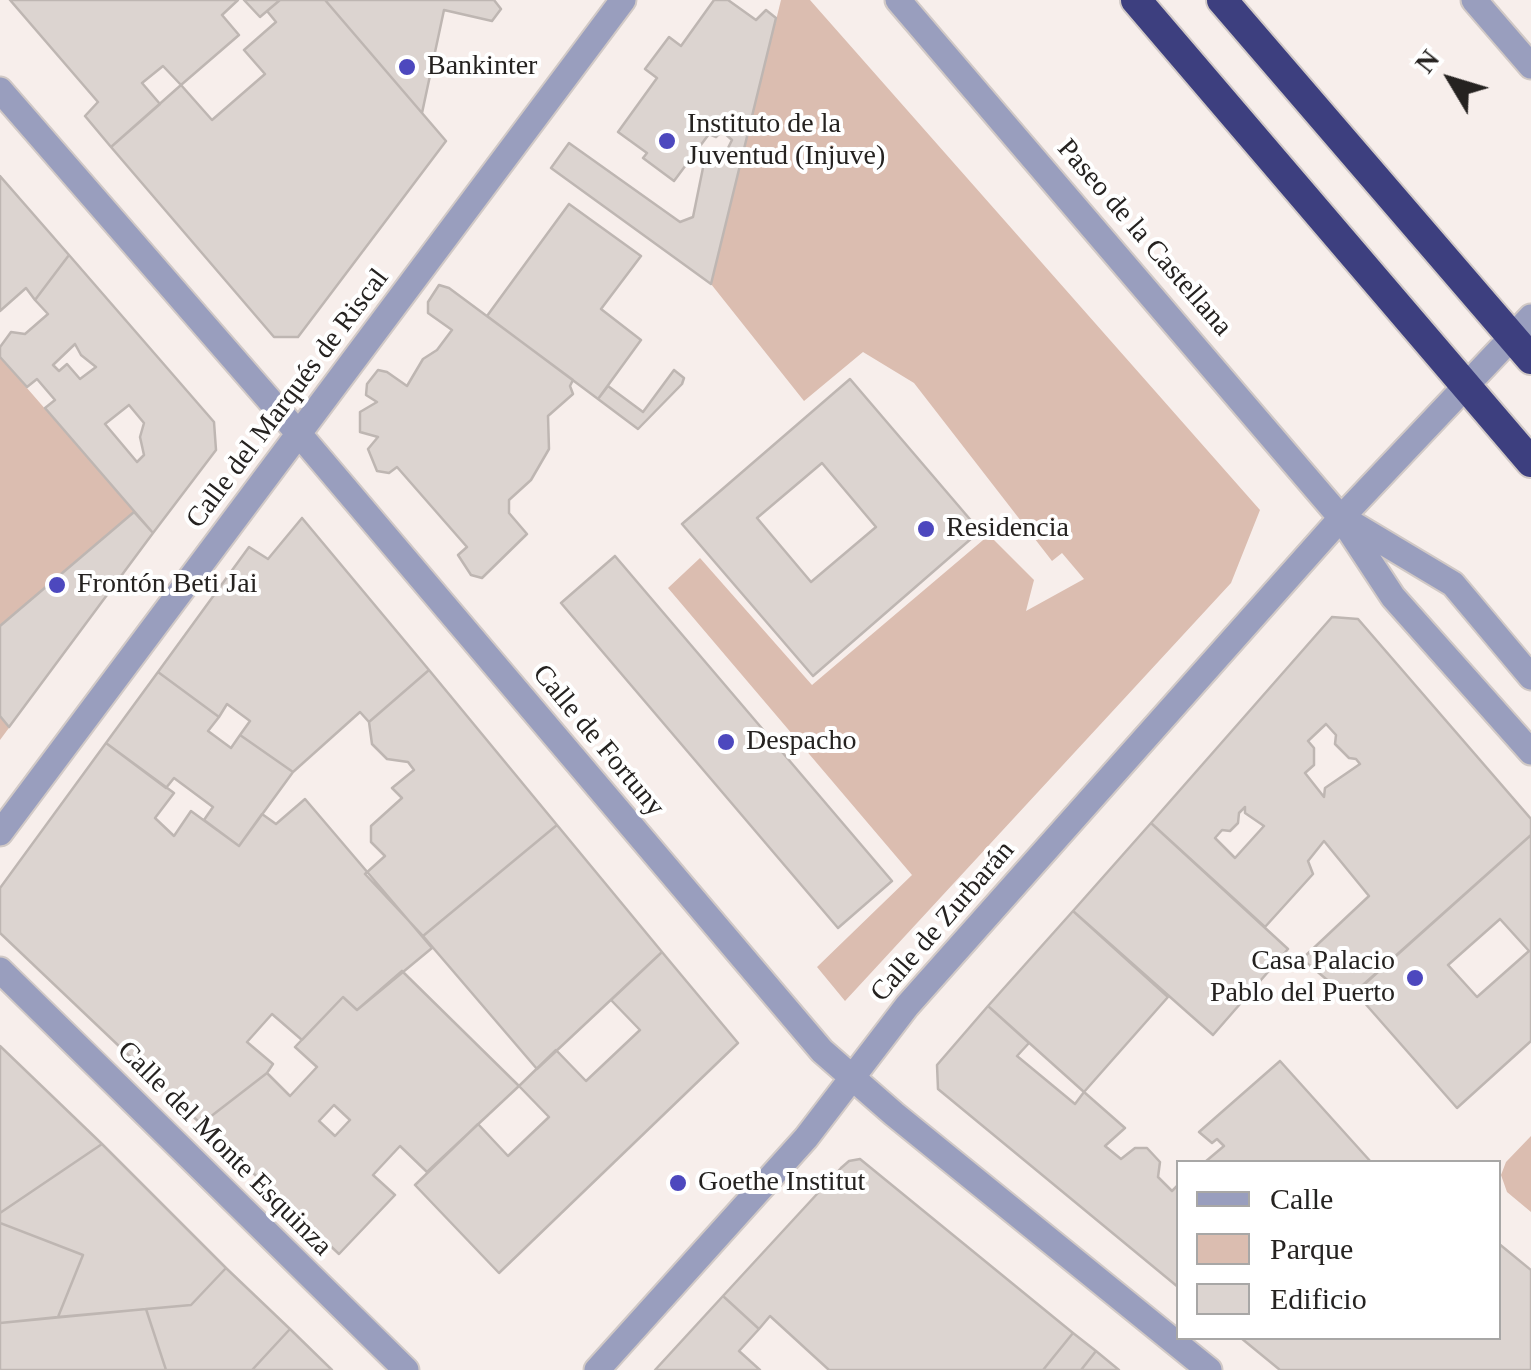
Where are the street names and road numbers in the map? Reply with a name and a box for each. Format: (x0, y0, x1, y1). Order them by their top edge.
street label: Paseo de la Castellana (1049, 133, 1239, 343)
street label: Calle del Marqués de Riscal (180, 263, 396, 535)
street label: Calle de Fortuny (525, 658, 671, 824)
street label: Calle de Zurbarán (864, 835, 1022, 1009)
street label: Calle del Monte Esquinza (110, 1035, 338, 1263)

